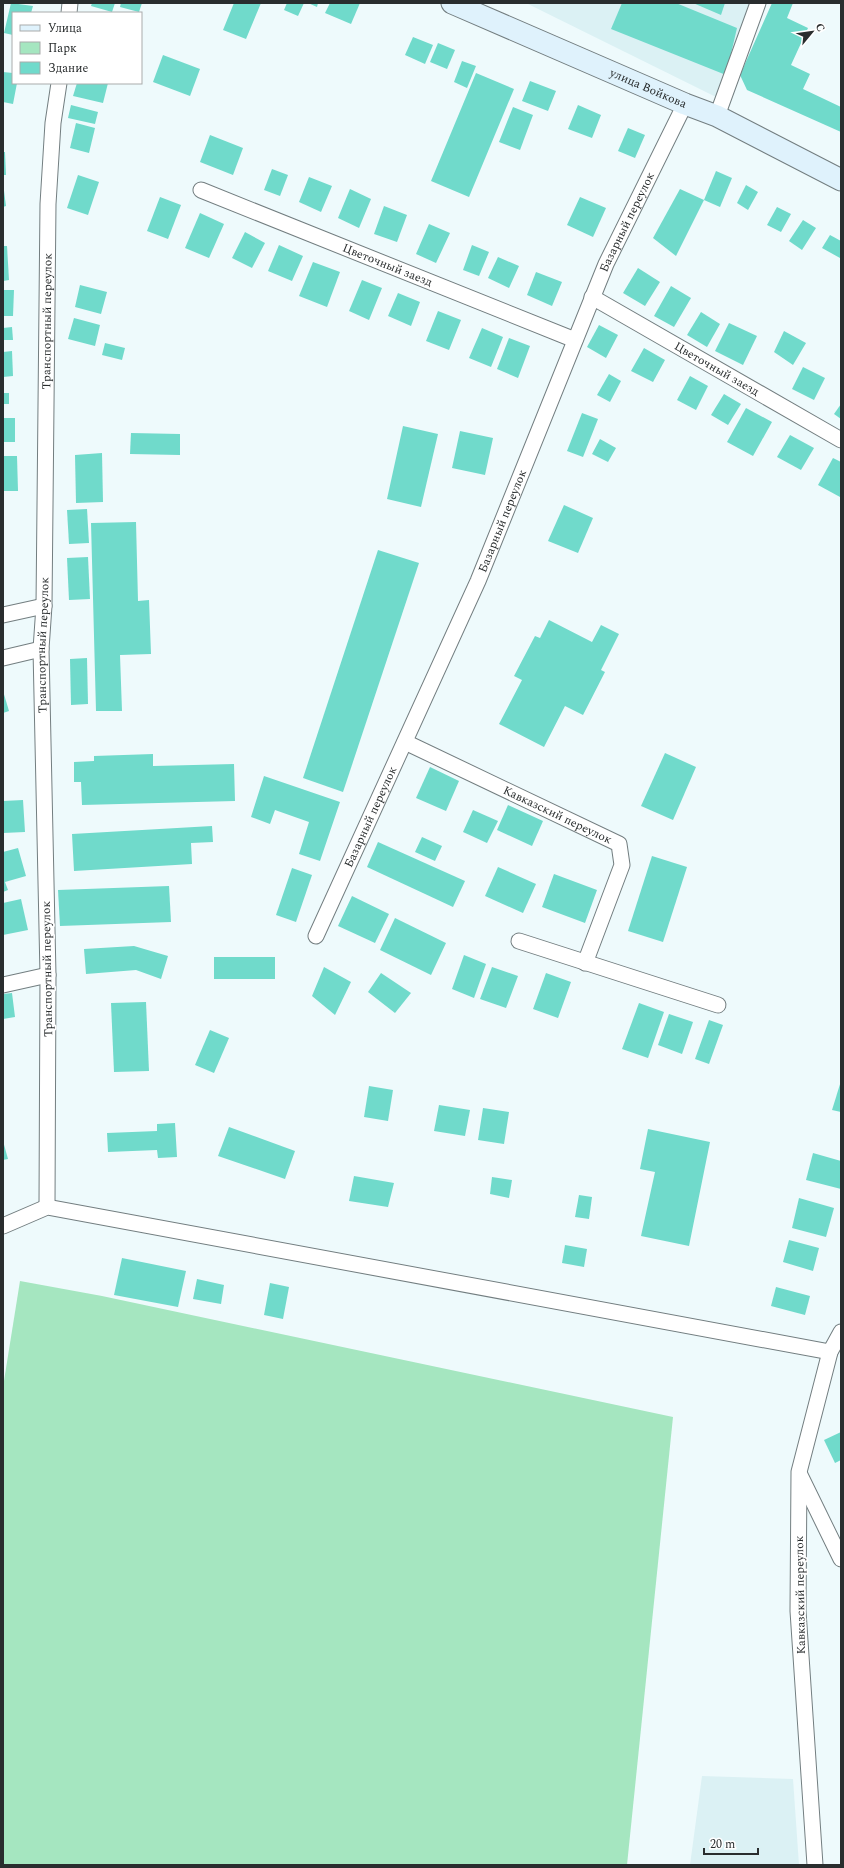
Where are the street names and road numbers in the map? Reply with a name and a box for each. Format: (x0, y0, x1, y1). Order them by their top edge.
street label: улица Войкова (606, 63, 690, 114)
street label: Базарный переулок (595, 169, 660, 275)
street label: Цветочный заезд (339, 239, 435, 292)
street label: Транспортный переулок (37, 253, 58, 390)
street label: Цветочный заезд (670, 337, 763, 401)
street label: Базарный переулок (473, 467, 532, 575)
street label: Транспортный переулок (32, 577, 54, 714)
street label: Базарный переулок (339, 763, 402, 871)
street label: Кавказский переулок (500, 781, 615, 849)
street label: Транспортный переулок (37, 900, 58, 1037)
street label: Кавказский переулок (790, 1535, 811, 1654)

